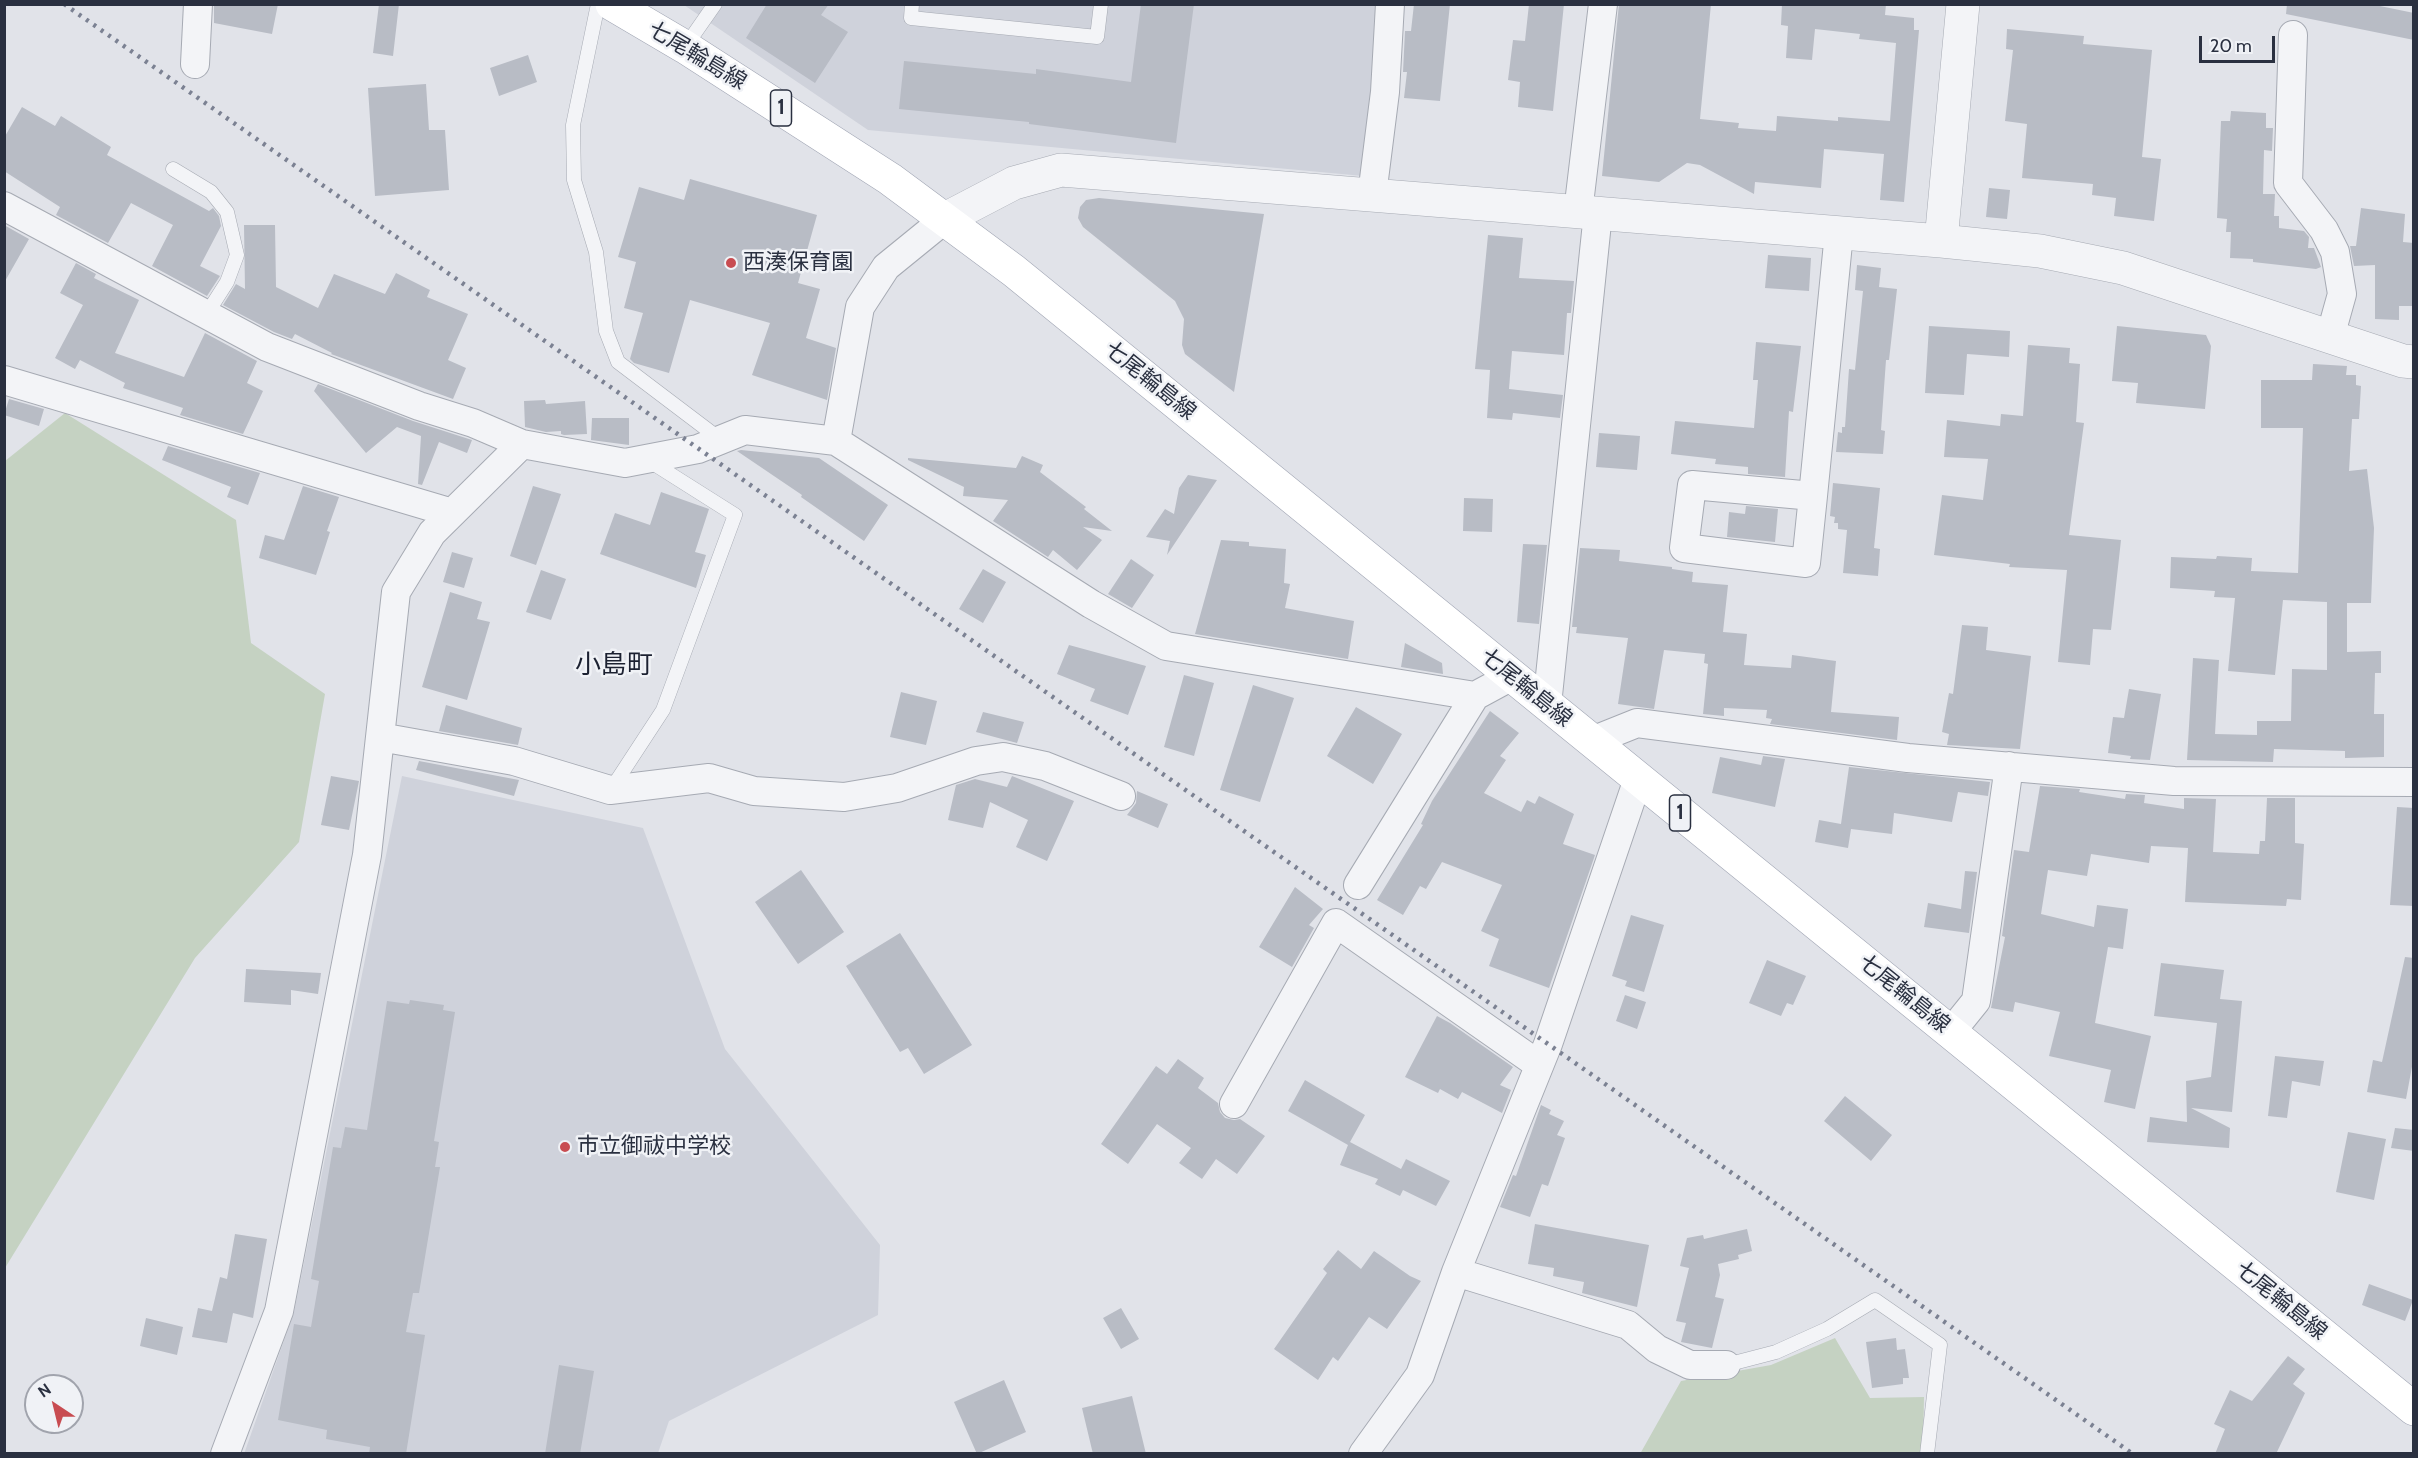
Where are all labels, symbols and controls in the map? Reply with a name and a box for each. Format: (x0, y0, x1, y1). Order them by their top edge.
street label: 七尾輪島線 (643, 16, 751, 96)
scale bar (2202, 24, 2278, 62)
text: 20 m (2210, 35, 2252, 57)
road number: 1 (770, 90, 792, 126)
place label: 西湊保育園 (743, 250, 853, 276)
marker: 西湊保育園 (724, 256, 738, 270)
street label: 七尾輪島線 (1099, 336, 1201, 426)
street label: 七尾輪島線 (1475, 643, 1577, 733)
district label: 小島町 (575, 649, 653, 681)
road number: 1 (1670, 795, 1690, 831)
street label: 七尾輪島線 (1853, 949, 1955, 1039)
place label: 市立御祓中学校 (577, 1134, 731, 1160)
marker: 市立御祓中学校 (558, 1140, 572, 1154)
street label: 七尾輪島線 (2230, 1256, 2332, 1346)
north arrow (24, 1374, 84, 1434)
text: N (34, 1379, 55, 1402)

